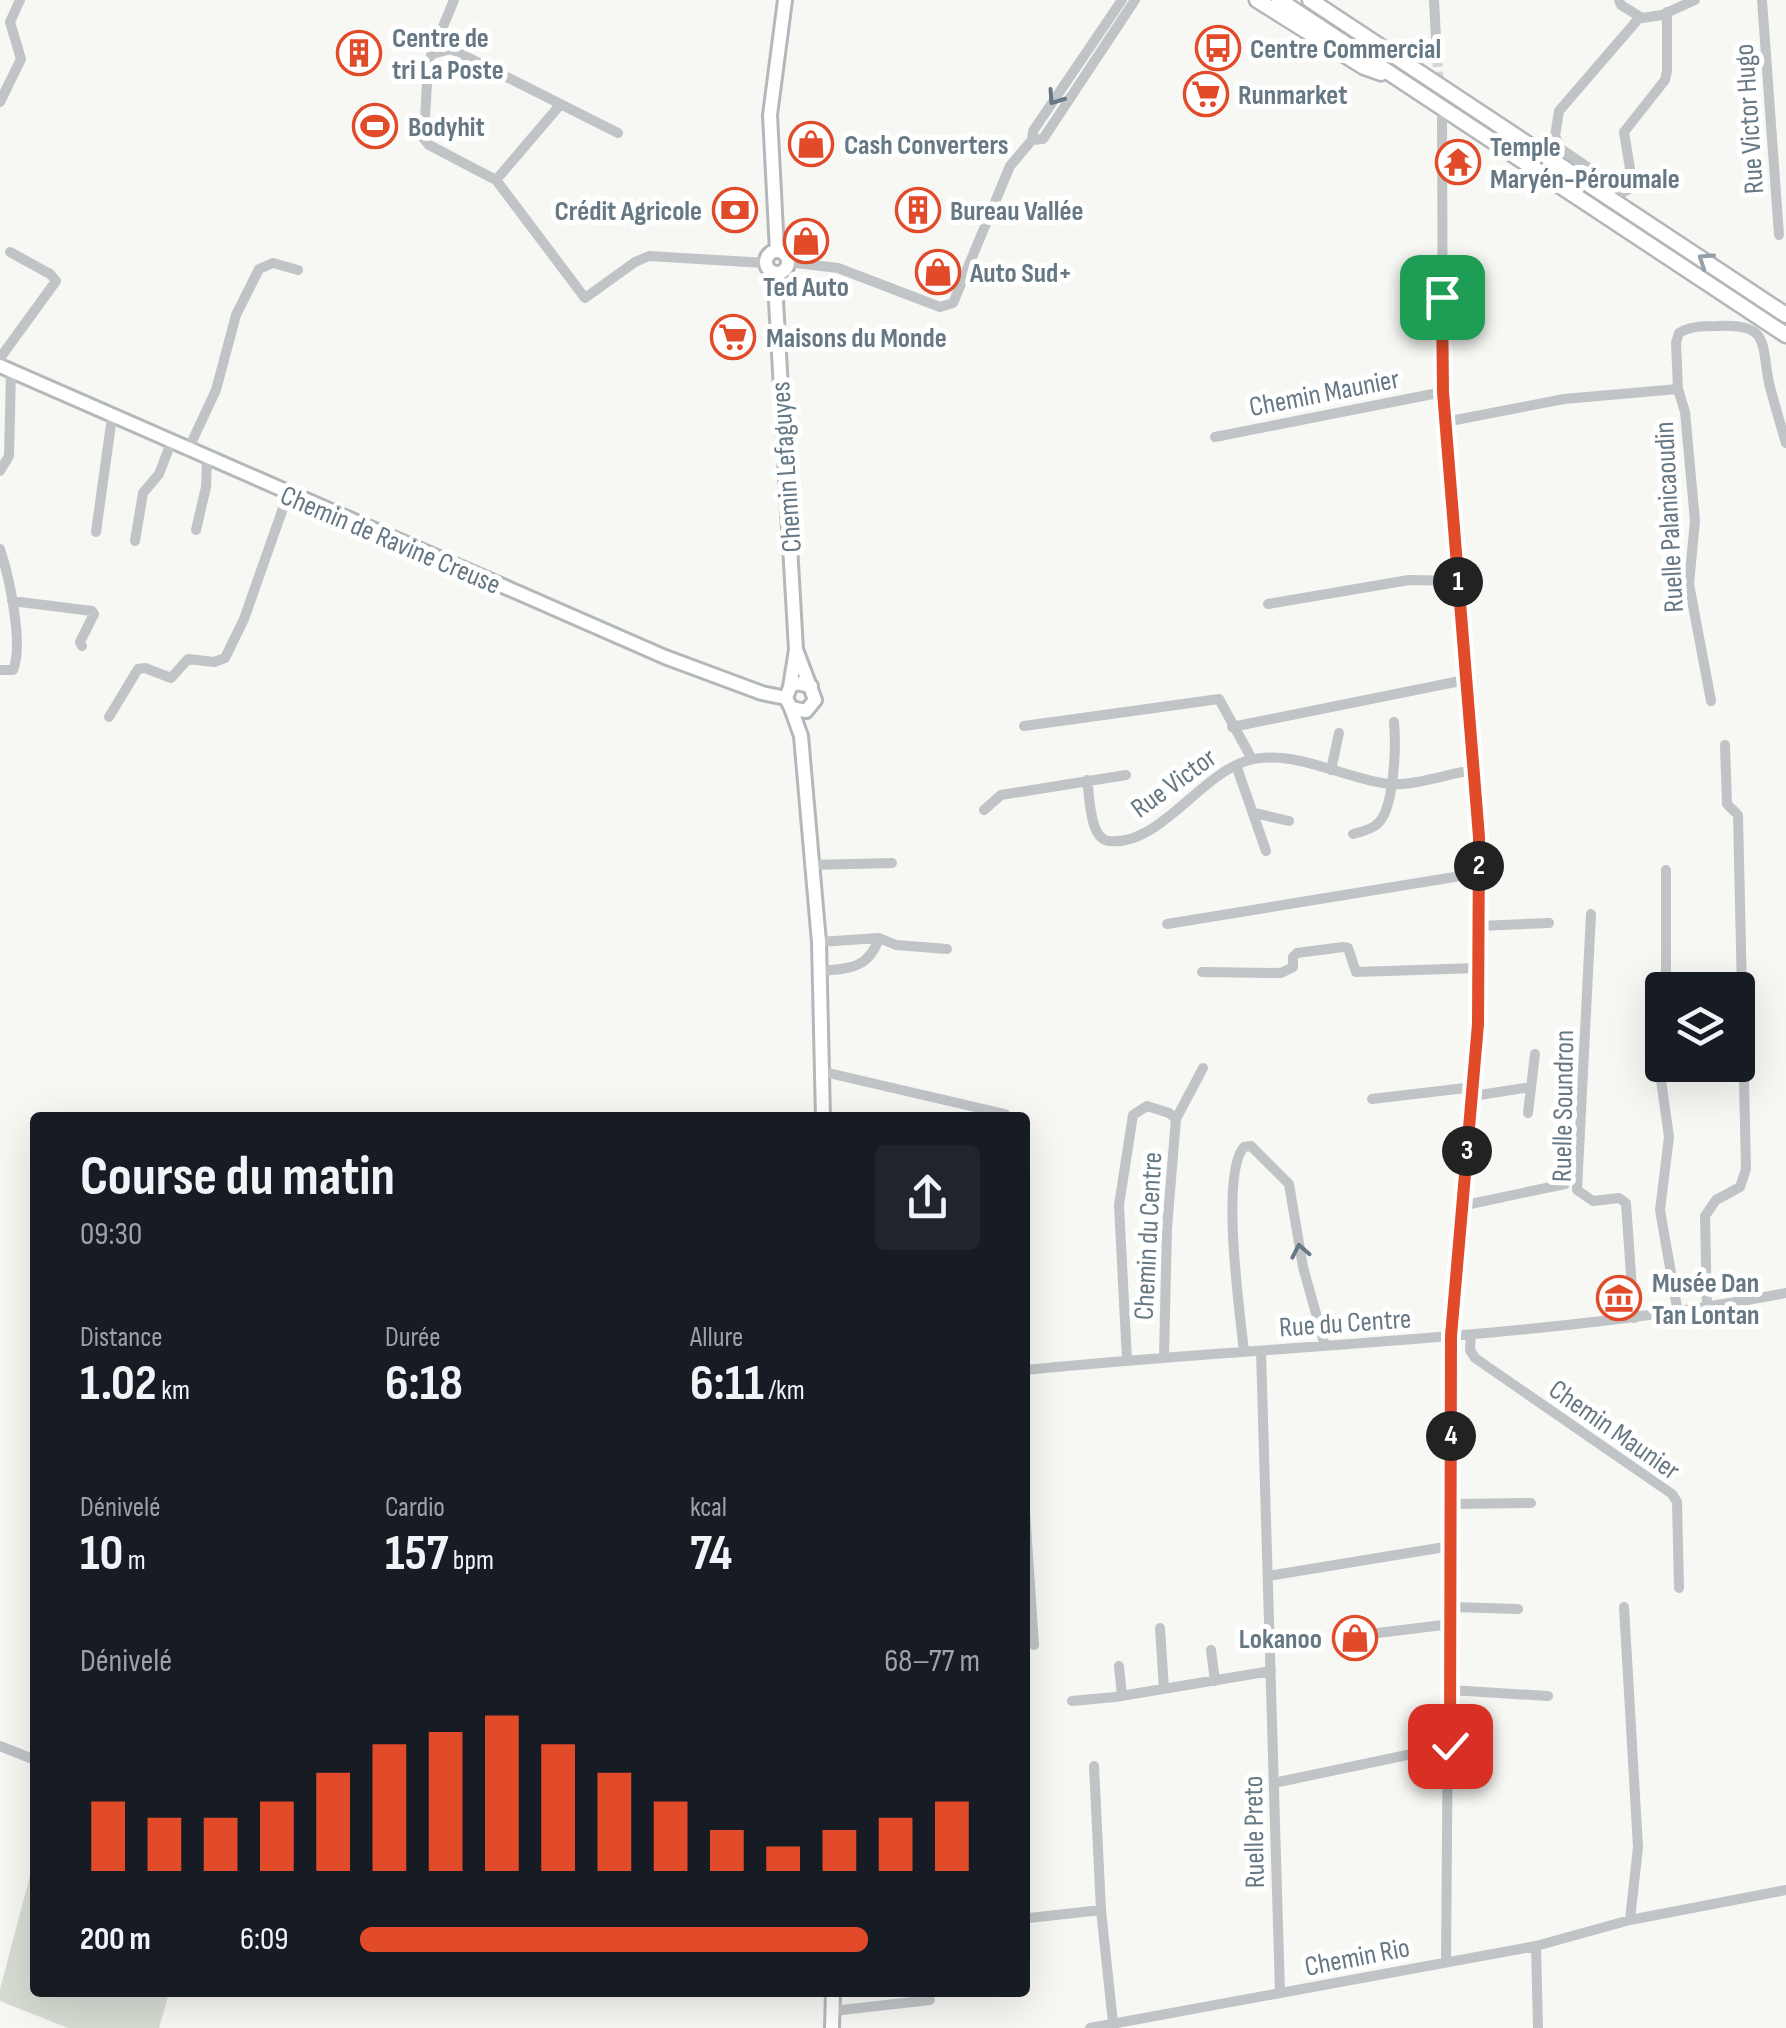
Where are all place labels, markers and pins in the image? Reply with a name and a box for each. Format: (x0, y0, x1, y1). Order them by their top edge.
place label: Centre de tri La Poste (392, 22, 504, 87)
bus stop icon: Centre Commercial (1195, 25, 1241, 71)
building icon: Centre de tri La Poste (336, 30, 382, 76)
place label: Centre Commercial (1250, 33, 1441, 66)
supermarket icon: Runmarket (1183, 71, 1229, 117)
place label: Runmarket (1238, 79, 1347, 112)
sports icon: Bodyhit (352, 103, 398, 149)
place label: Bodyhit (408, 111, 485, 144)
shop icon: Cash Converters (788, 121, 834, 167)
place label: Cash Converters (844, 129, 1009, 162)
place label: Temple Maryén-Péroumale (1490, 131, 1680, 196)
temple icon: Temple Maryén-Péroumale (1435, 139, 1481, 185)
bank icon: Crédit Agricole (712, 187, 758, 233)
building icon: Bureau Vallée (895, 187, 941, 233)
place label: Crédit Agricole (555, 195, 702, 228)
place label: Bureau Vallée (950, 195, 1083, 228)
shop icon: Ted Auto (783, 218, 829, 264)
shop icon: Auto Sud+ (915, 249, 961, 295)
pin (1400, 255, 1485, 340)
place label: Auto Sud+ (969, 257, 1072, 290)
place label: Ted Auto (763, 271, 849, 304)
supermarket icon: Maisons du Monde (710, 314, 756, 360)
place label: Maisons du Monde (766, 322, 947, 355)
pin: 1 (1433, 557, 1483, 607)
pin: 2 (1454, 841, 1504, 891)
pin: 3 (1442, 1126, 1492, 1176)
place label: Musée Dan Tan Lontan (1652, 1267, 1760, 1332)
museum icon: Musée Dan Tan Lontan (1596, 1275, 1642, 1321)
pin: 4 (1426, 1411, 1476, 1461)
shop icon: Lokanoo (1332, 1615, 1378, 1661)
place label: Lokanoo (1239, 1623, 1322, 1656)
pin (1408, 1704, 1493, 1789)

